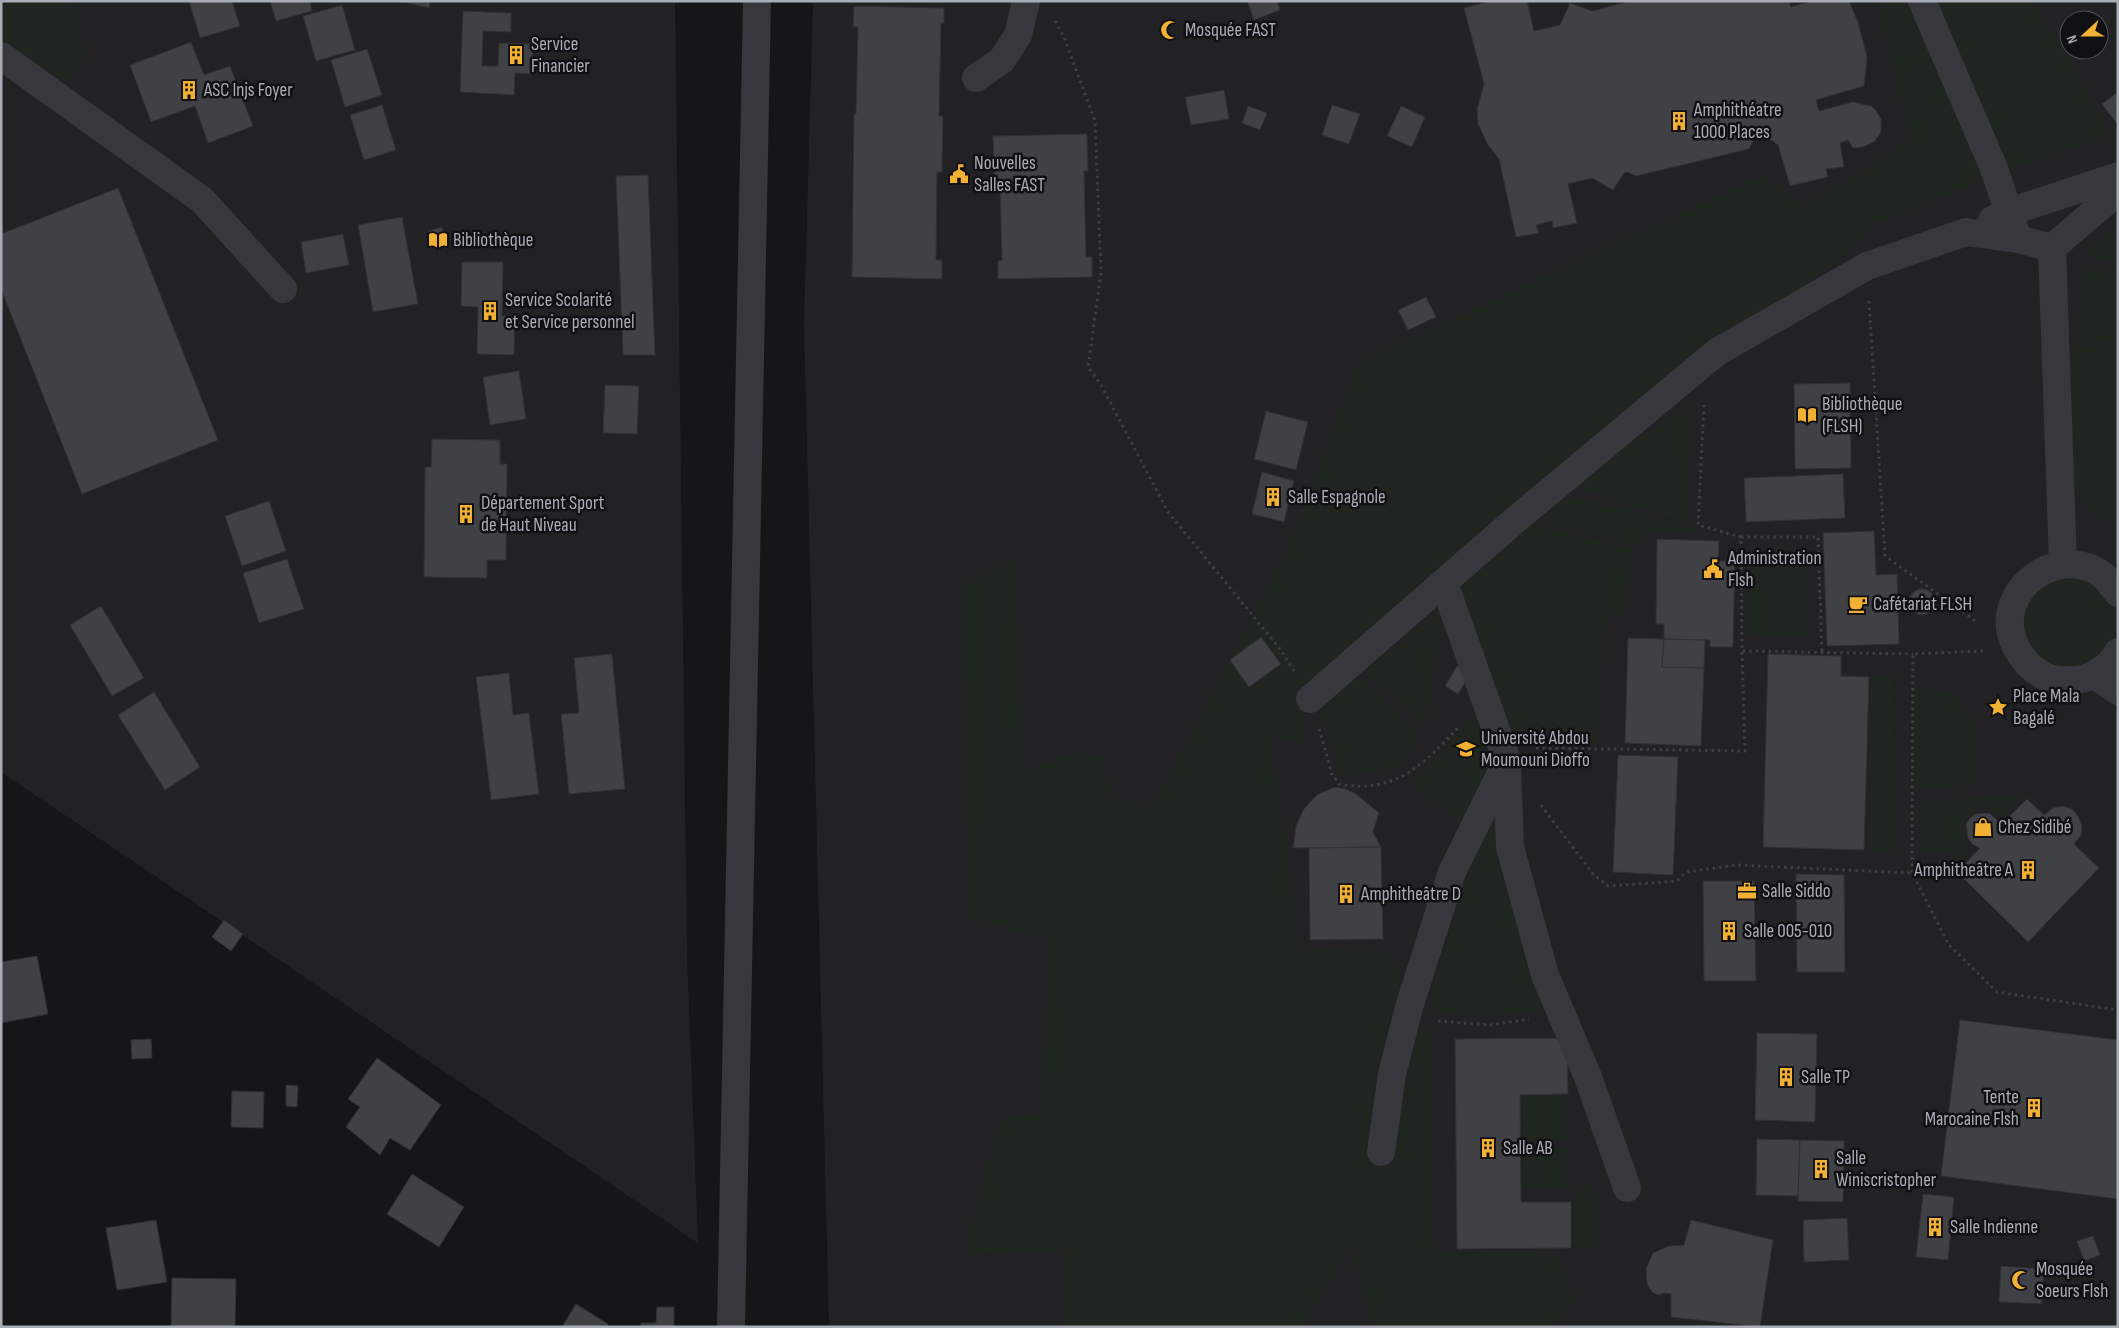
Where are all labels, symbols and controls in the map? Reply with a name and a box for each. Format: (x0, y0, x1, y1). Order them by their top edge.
north arrow (2059, 10, 2109, 60)
mosque icon: Mosquée FAST (1159, 19, 1181, 41)
place label: Mosquée FAST (1185, 19, 1276, 42)
place label: Service Financier (531, 33, 590, 78)
text: N (2063, 33, 2082, 46)
building icon: Service Financier (505, 44, 527, 66)
building icon: ASC Injs Foyer (178, 79, 200, 101)
place label: ASC Injs Foyer (203, 79, 293, 102)
place label: Amphithéatre 1000 Places (1693, 99, 1782, 144)
building icon: Amphithéatre 1000 Places (1668, 110, 1690, 132)
place label: Nouvelles Salles FAST (974, 152, 1045, 197)
public building icon: Nouvelles Salles FAST (948, 163, 970, 185)
library icon: Bibliothèque (427, 229, 449, 251)
place label: Bibliothèque (453, 229, 533, 252)
place label: Service Scolarité et Service personnel (505, 289, 635, 334)
building icon: Service Scolarité et Service personnel (479, 300, 501, 322)
place label: Bibliothèque (FLSH) (1822, 393, 1902, 438)
library icon: Bibliothèque (FLSH) (1796, 404, 1818, 426)
building icon: Salle Espagnole (1262, 486, 1284, 508)
place label: Salle Espagnole (1288, 486, 1386, 509)
place label: Département Sport de Haut Niveau (481, 492, 605, 537)
building icon: Département Sport de Haut Niveau (455, 503, 477, 525)
place label: Administration Flsh (1727, 547, 1822, 592)
public building icon: Administration Flsh (1702, 558, 1724, 580)
cafe icon: Cafétariat FLSH (1847, 593, 1869, 615)
place label: Cafétariat FLSH (1873, 593, 1972, 616)
place label: Place Mala Bagalé (2013, 685, 2080, 730)
place icon: Place Mala Bagalé (1987, 696, 2009, 718)
place label: Université Abdou Moumouni Dioffo (1481, 727, 1590, 772)
school or university icon: Université Abdou Moumouni Dioffo (1455, 738, 1477, 760)
shop icon: Chez Sidibé (1972, 816, 1994, 838)
place label: Chez Sidibé (1998, 816, 2071, 839)
place label: Amphitheâtre A (1913, 859, 2014, 882)
building icon: Amphitheâtre A (2017, 859, 2039, 881)
office icon: Salle Siddo (1736, 880, 1758, 902)
place label: Salle Siddo (1762, 880, 1831, 903)
building icon: Amphitheâtre D (1335, 883, 1357, 905)
place label: Amphitheâtre D (1360, 883, 1461, 906)
building icon: Salle 005-010 (1718, 920, 1740, 942)
place label: Salle 005-010 (1744, 920, 1832, 943)
building icon: Salle TP (1775, 1066, 1797, 1088)
place label: Salle TP (1801, 1066, 1850, 1089)
place label: Tente Marocaine Flsh (1925, 1086, 2019, 1131)
building icon: Tente Marocaine Flsh (2023, 1097, 2045, 1119)
building icon: Salle AB (1477, 1137, 1499, 1159)
place label: Salle AB (1503, 1137, 1553, 1160)
place label: Salle Winiscristopher (1836, 1147, 1937, 1192)
building icon: Salle Winiscristopher (1810, 1158, 1832, 1180)
building icon: Salle Indienne (1924, 1216, 1946, 1238)
place label: Salle Indienne (1950, 1216, 2038, 1239)
place label: Mosquée Soeurs Flsh (2036, 1258, 2108, 1303)
mosque icon: Mosquée Soeurs Flsh (2010, 1269, 2032, 1291)

